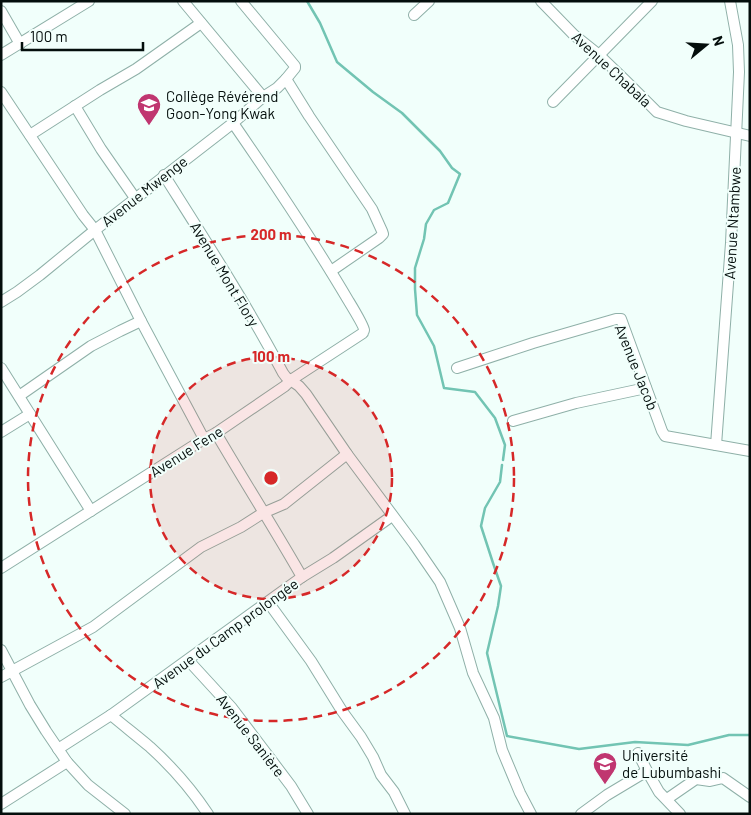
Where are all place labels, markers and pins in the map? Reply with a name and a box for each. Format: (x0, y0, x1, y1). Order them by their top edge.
place label: Collège Révérend Goon-Yong Kwak (166, 87, 279, 122)
school or university icon: Collège Révérend Goon-Yong Kwak (136, 92, 162, 126)
centre of rings (262, 469, 280, 487)
place label: Université de Lubumbashi (622, 746, 721, 781)
school or university icon: Université de Lubumbashi (592, 751, 618, 785)

